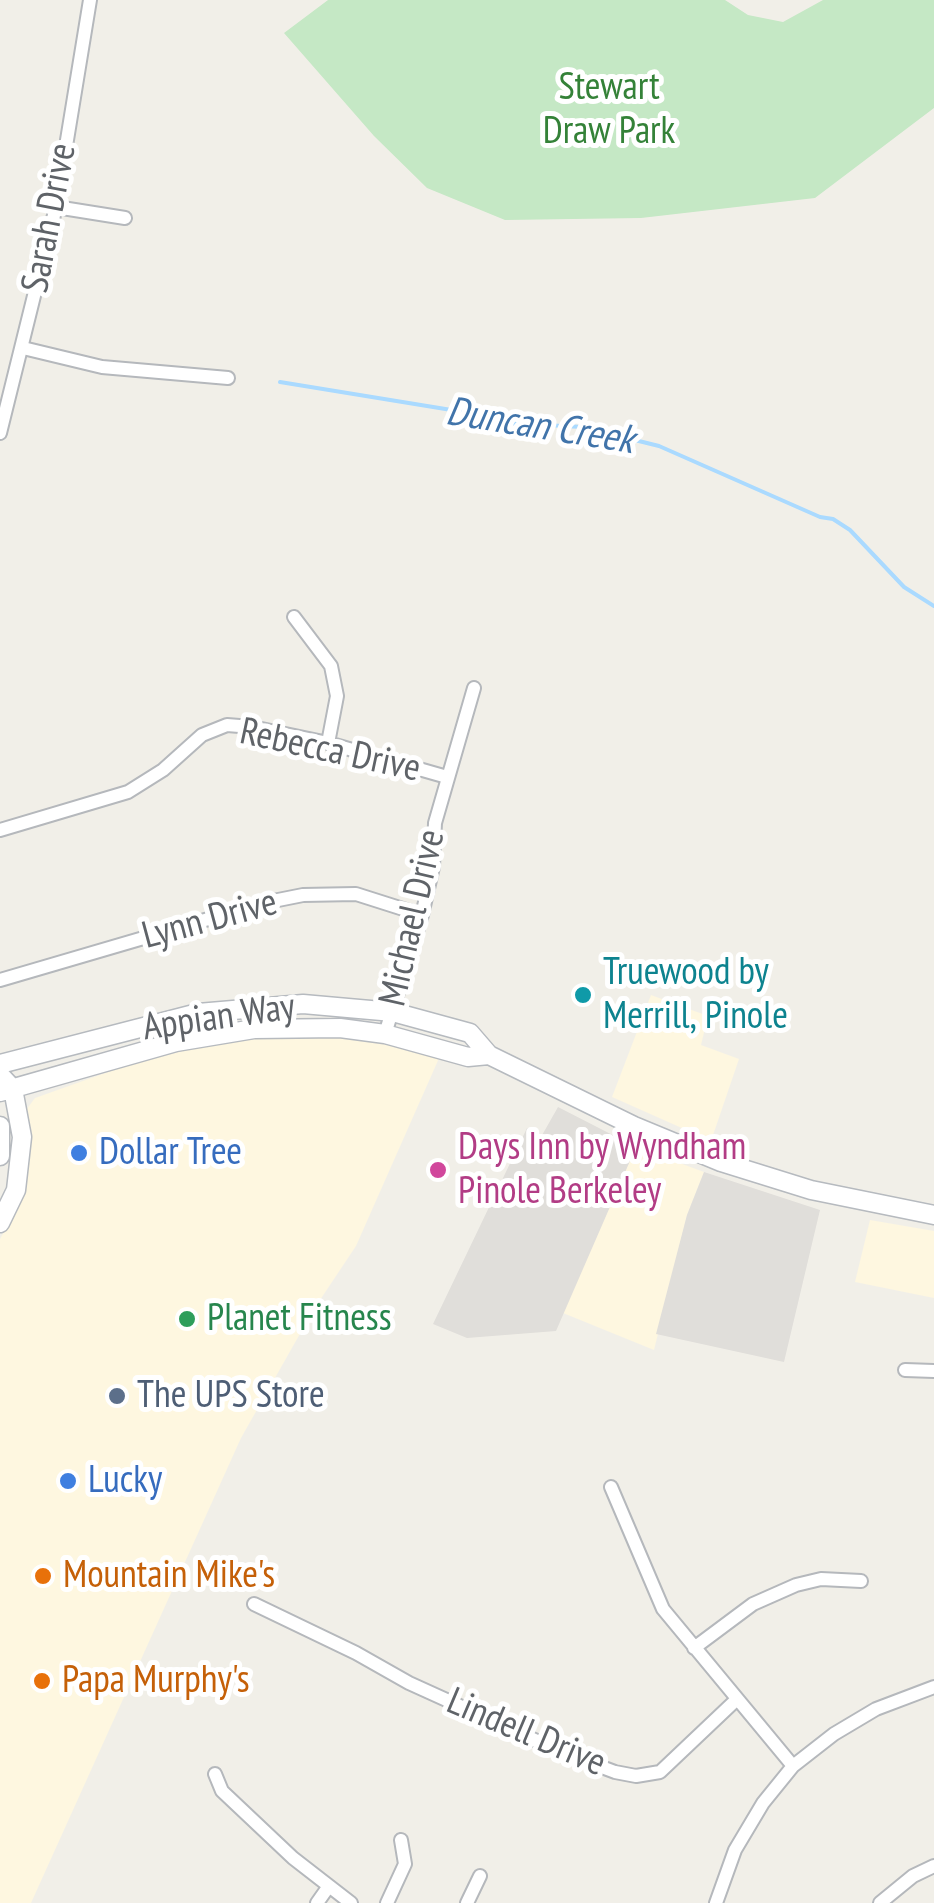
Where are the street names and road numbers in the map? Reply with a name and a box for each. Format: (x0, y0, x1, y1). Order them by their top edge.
street label: Sarah Drive (13, 140, 87, 296)
street label: Rebecca Drive (236, 710, 424, 792)
street label: Michael Drive (371, 825, 455, 1011)
street label: Lynn Drive (138, 880, 282, 960)
street label: Appian Way (140, 985, 298, 1051)
street label: Lindell Drive (440, 1679, 612, 1787)

